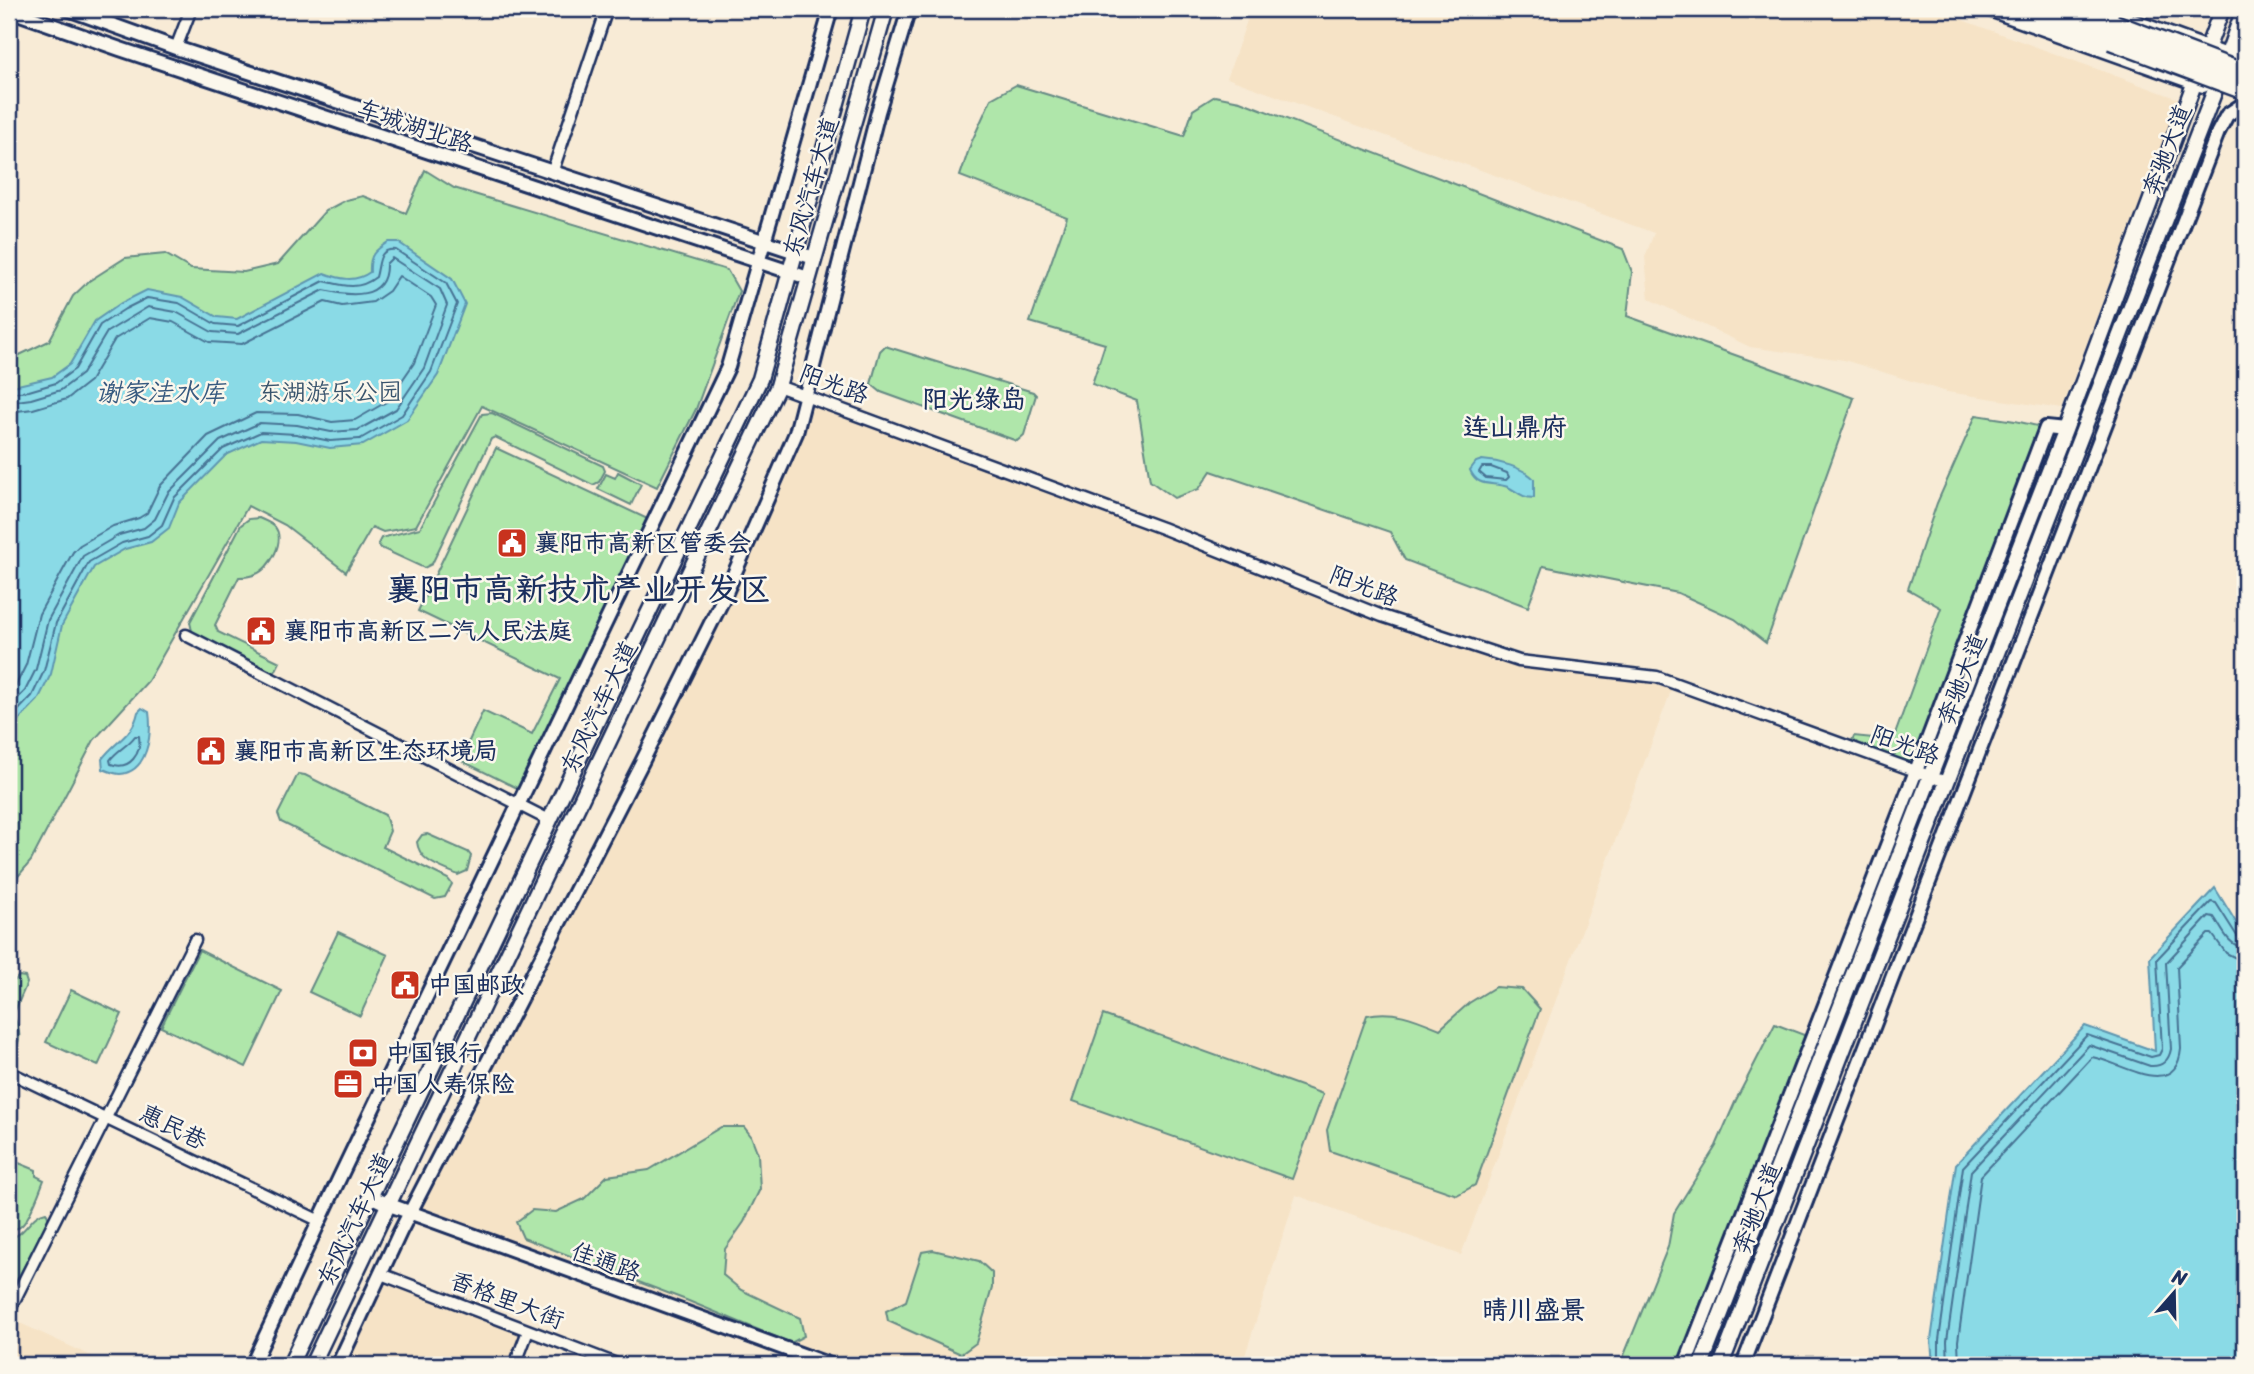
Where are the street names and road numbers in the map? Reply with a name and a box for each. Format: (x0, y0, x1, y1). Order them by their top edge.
street label: 车城湖北路 (351, 87, 479, 165)
street label: 奔驰大道 (2130, 98, 2204, 202)
street label: 东风汽车大道 (771, 112, 851, 262)
street label: 阳光路 (793, 352, 875, 416)
street label: 阳光路 (1323, 553, 1405, 619)
street label: 奔驰大道 (1925, 627, 1999, 731)
street label: 东风汽车大道 (549, 633, 649, 781)
street label: 阳光路 (1864, 713, 1946, 777)
street label: 惠民巷 (131, 1092, 215, 1162)
street label: 东风汽车大道 (306, 1145, 404, 1293)
street label: 奔驰大道 (1720, 1156, 1794, 1260)
street label: 佳通路 (565, 1230, 647, 1294)
street label: 香格里大街 (443, 1259, 571, 1341)

